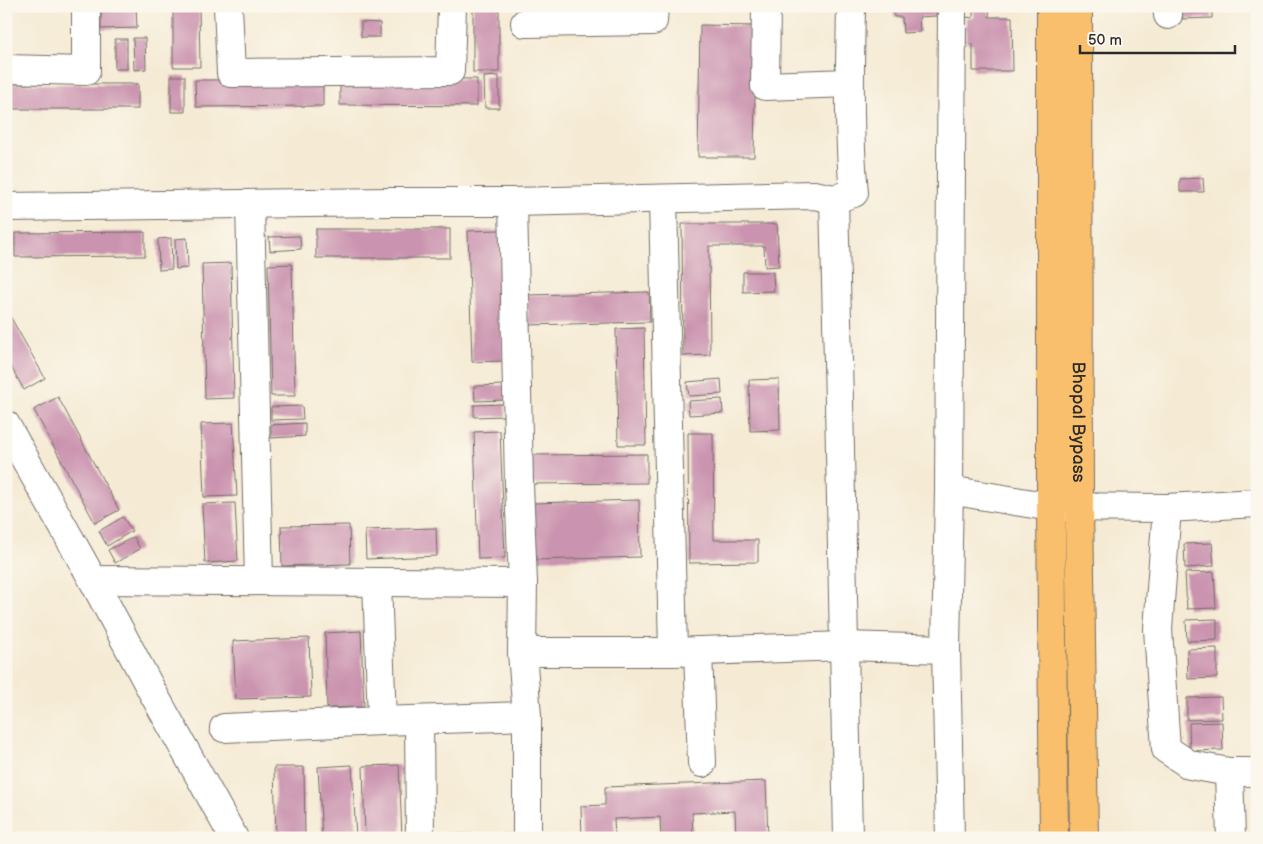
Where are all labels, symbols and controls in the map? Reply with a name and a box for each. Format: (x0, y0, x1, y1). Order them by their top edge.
scale bar (1080, 22, 1236, 54)
text: 50 m (1088, 31, 1122, 50)
street label: Bhopal Bypass (1068, 361, 1089, 483)

